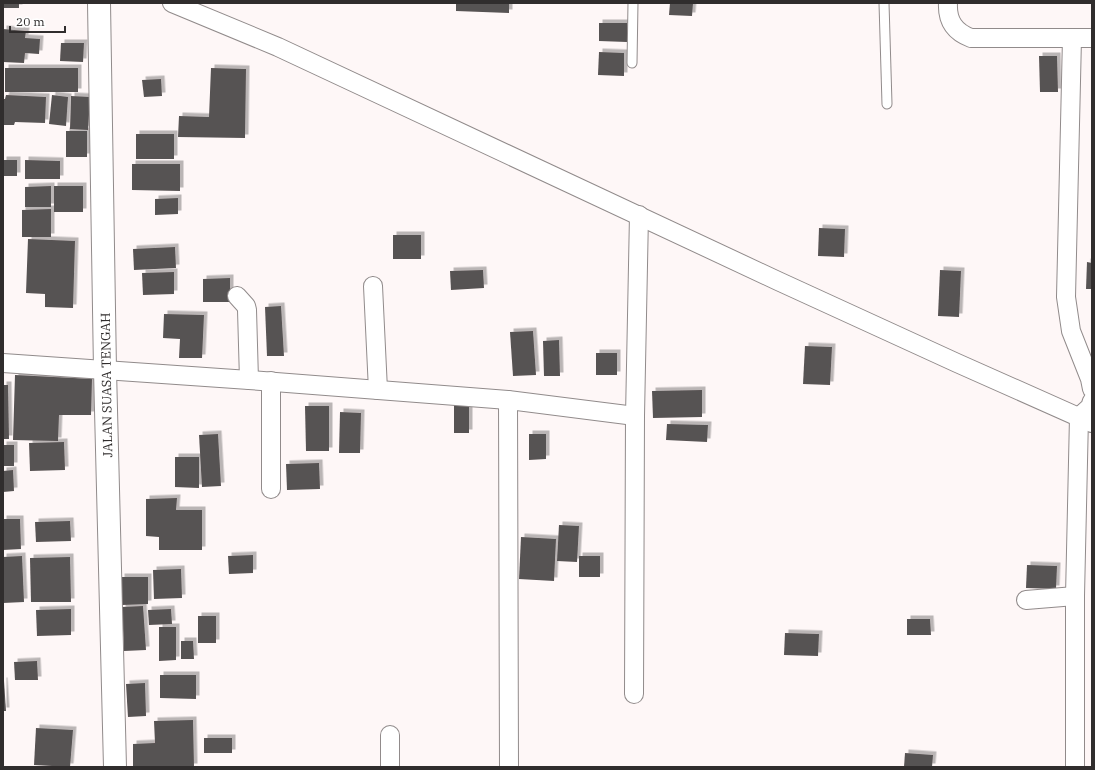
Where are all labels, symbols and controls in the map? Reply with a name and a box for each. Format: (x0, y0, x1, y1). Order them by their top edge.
scale bar (10, 8, 65, 34)
text: 20 m (16, 14, 45, 29)
street label: JALAN SUASA TENGAH (97, 312, 116, 458)

